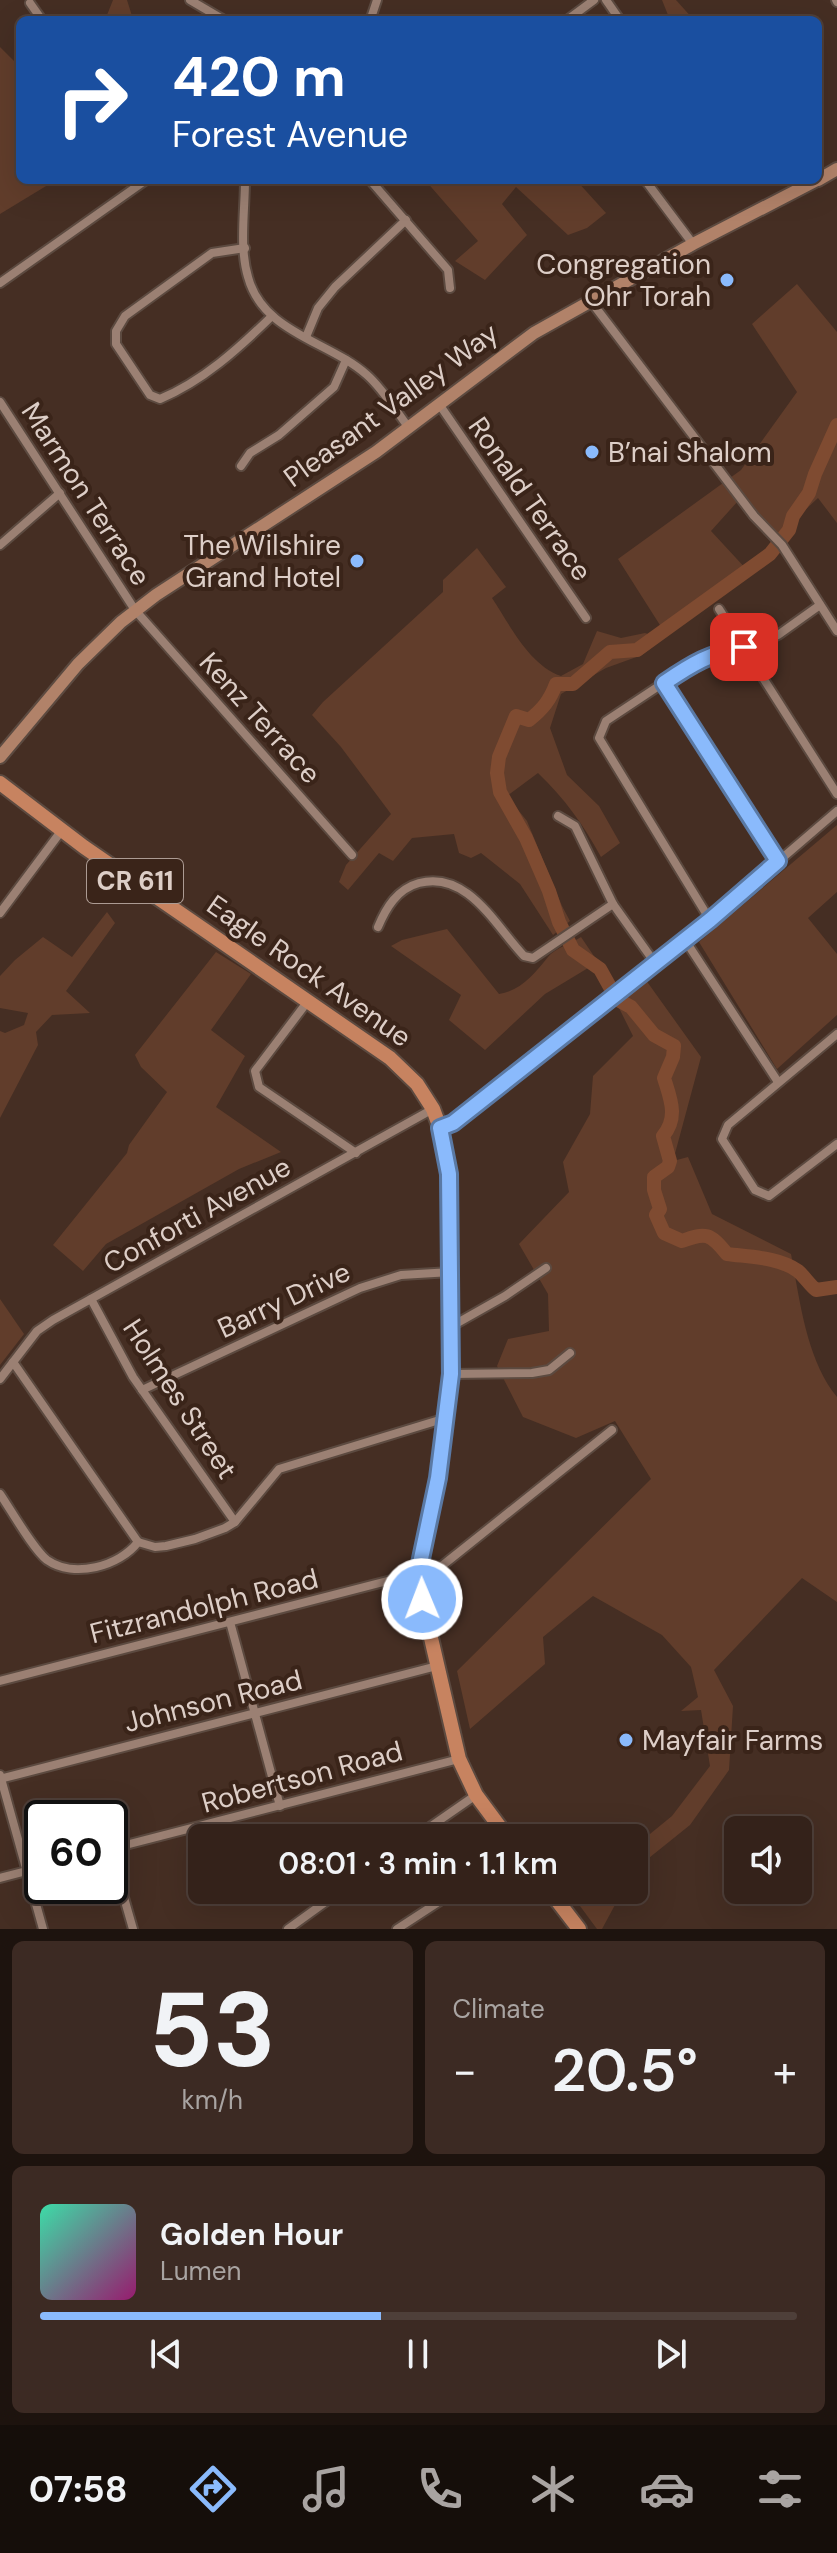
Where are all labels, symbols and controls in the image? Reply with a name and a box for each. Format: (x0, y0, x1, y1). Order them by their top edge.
text: 420 m (172, 40, 346, 113)
icon: right (40, 48, 144, 152)
text: Forest Avenue (172, 111, 408, 158)
place label: Congregation Ohr Torah (536, 246, 711, 315)
marker: Congregation Ohr Torah (718, 271, 736, 289)
street label: Pleasant Valley Way (276, 315, 506, 495)
street label: Marmon Terrace (13, 395, 159, 593)
street label: Ronald Terrace (460, 410, 600, 588)
place label: B’nai Shalom (608, 434, 772, 471)
marker: B’nai Shalom (583, 443, 601, 461)
place label: The Wilshire Grand Hotel (183, 527, 341, 596)
marker: The Wilshire Grand Hotel (348, 552, 366, 570)
pin (710, 613, 778, 681)
icon: arrive (722, 625, 766, 669)
street label: Kenz Terrace (191, 644, 329, 792)
road number: CR 611 (87, 859, 183, 903)
street label: Eagle Rock Avenue (200, 887, 418, 1055)
street label: Conforti Avenue (97, 1148, 297, 1282)
street label: Barry Drive (212, 1253, 356, 1347)
street label: Holmes Street (114, 1312, 246, 1486)
position arrow (380, 1557, 464, 1641)
street label: Fitzrandolph Road (86, 1560, 322, 1652)
street label: Johnson Road (120, 1661, 306, 1741)
place label: Mayfair Farms (642, 1722, 823, 1759)
marker: Mayfair Farms (617, 1731, 635, 1749)
street label: Robertson Road (197, 1732, 407, 1822)
speed limit sign: 60 (24, 1800, 128, 1904)
map controls (724, 1816, 812, 1904)
button: sound (724, 1816, 812, 1904)
text: 08:01 · 3 min · 1.1 km (278, 1844, 558, 1883)
text: 53 (149, 1963, 276, 2098)
text: Climate (453, 1992, 545, 2026)
text: 20.5° (552, 2031, 698, 2110)
text: − (453, 2042, 477, 2100)
text: + (773, 2042, 797, 2100)
text: km/h (182, 2083, 243, 2117)
text: Golden Hour (160, 2215, 343, 2254)
text: Lumen (160, 2254, 241, 2288)
icon: previous (144, 2332, 188, 2376)
icon: pause (396, 2332, 440, 2376)
icon: next (649, 2332, 693, 2376)
icon: directions (185, 2461, 241, 2517)
icon: music (298, 2461, 354, 2517)
icon: phone (412, 2461, 468, 2517)
icon: climate (525, 2461, 581, 2517)
icon: car (639, 2461, 695, 2517)
icon: filters (752, 2461, 808, 2517)
text: 07:58 (29, 2466, 128, 2513)

